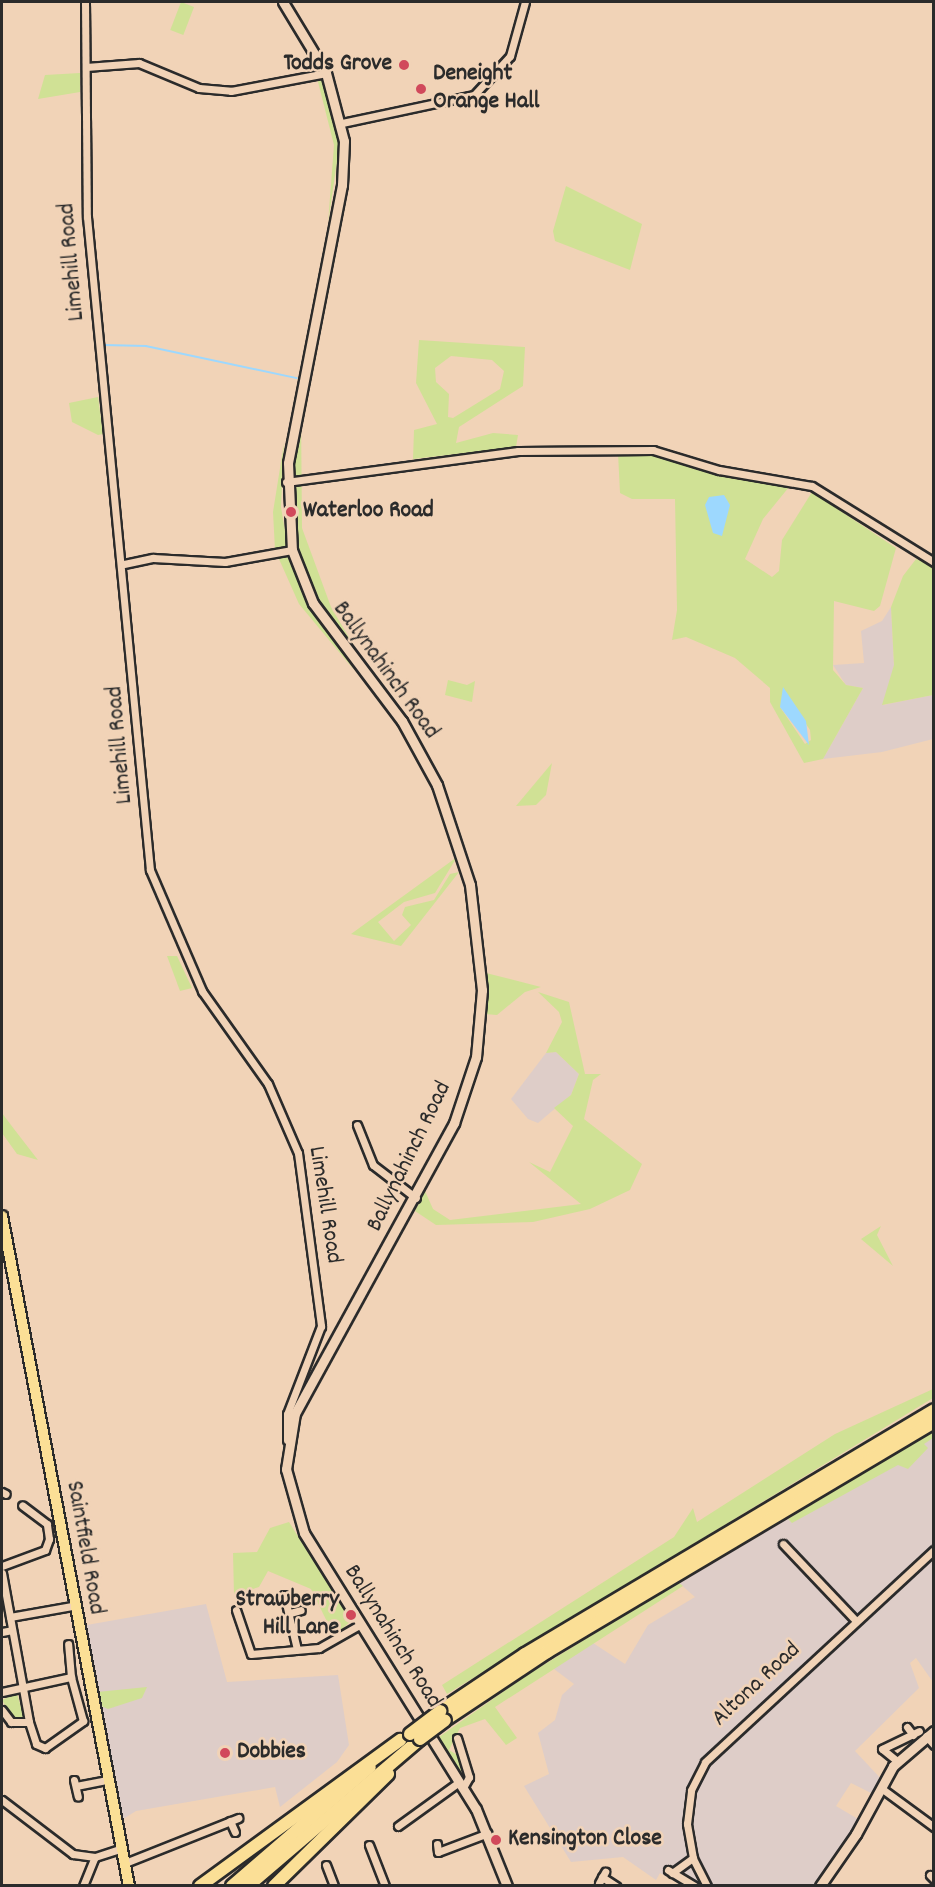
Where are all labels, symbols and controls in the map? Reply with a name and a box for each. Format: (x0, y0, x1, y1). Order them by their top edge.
place label: Todds Grove (283, 51, 392, 79)
marker: Todds Grove (397, 58, 411, 72)
place label: Deneight Orange Hall (433, 61, 540, 117)
marker: Deneight Orange Hall (414, 82, 428, 96)
street label: Limehill Road (53, 202, 93, 322)
place label: Waterloo Road (303, 498, 434, 526)
marker: Waterloo Road (284, 505, 298, 519)
street label: Ballynahinch Road (325, 596, 445, 746)
street label: Limehill Road (101, 685, 141, 805)
street label: Ballynahinch Road (361, 1077, 459, 1237)
street label: Limehill Road (301, 1144, 347, 1266)
street label: Saintfield Road (58, 1479, 110, 1617)
street label: Ballynahinch Road (336, 1560, 448, 1714)
place label: Strawberry Hill Lane (235, 1587, 339, 1643)
marker: Strawberry Hill Lane (344, 1608, 358, 1622)
street label: Altona Road (707, 1637, 807, 1733)
place label: Dobbies (237, 1739, 306, 1767)
marker: Dobbies (218, 1746, 232, 1760)
place label: Kensington Close (508, 1826, 662, 1854)
marker: Kensington Close (489, 1833, 503, 1847)

